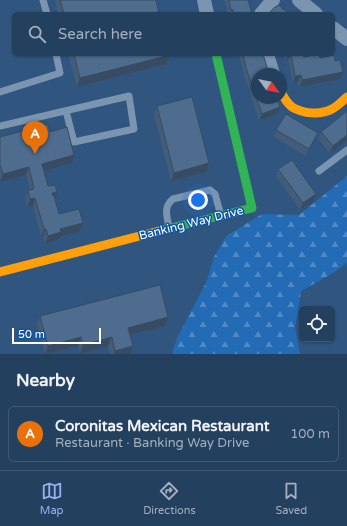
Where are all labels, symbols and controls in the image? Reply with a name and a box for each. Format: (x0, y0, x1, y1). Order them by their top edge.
search box (12, 12, 335, 56)
icon: search (26, 23, 48, 45)
text: Search here (58, 25, 142, 43)
north arrow (251, 68, 287, 104)
pin: A (22, 121, 48, 154)
your location (188, 190, 208, 210)
street label: Banking Way Drive (137, 203, 245, 243)
map controls (299, 306, 335, 342)
button: locate (299, 306, 335, 342)
scale bar (12, 326, 101, 345)
text: 50 m (18, 328, 45, 341)
text: Nearby (16, 370, 75, 391)
text: Coronitas Mexican Restaurant (55, 417, 269, 435)
text: A (25, 426, 35, 442)
text: 100 m (290, 426, 330, 442)
text: Restaurant · Banking Way Drive (55, 435, 249, 451)
tab: Map (40, 480, 64, 517)
tab: Directions (143, 480, 196, 517)
tab: Saved (275, 480, 307, 517)

